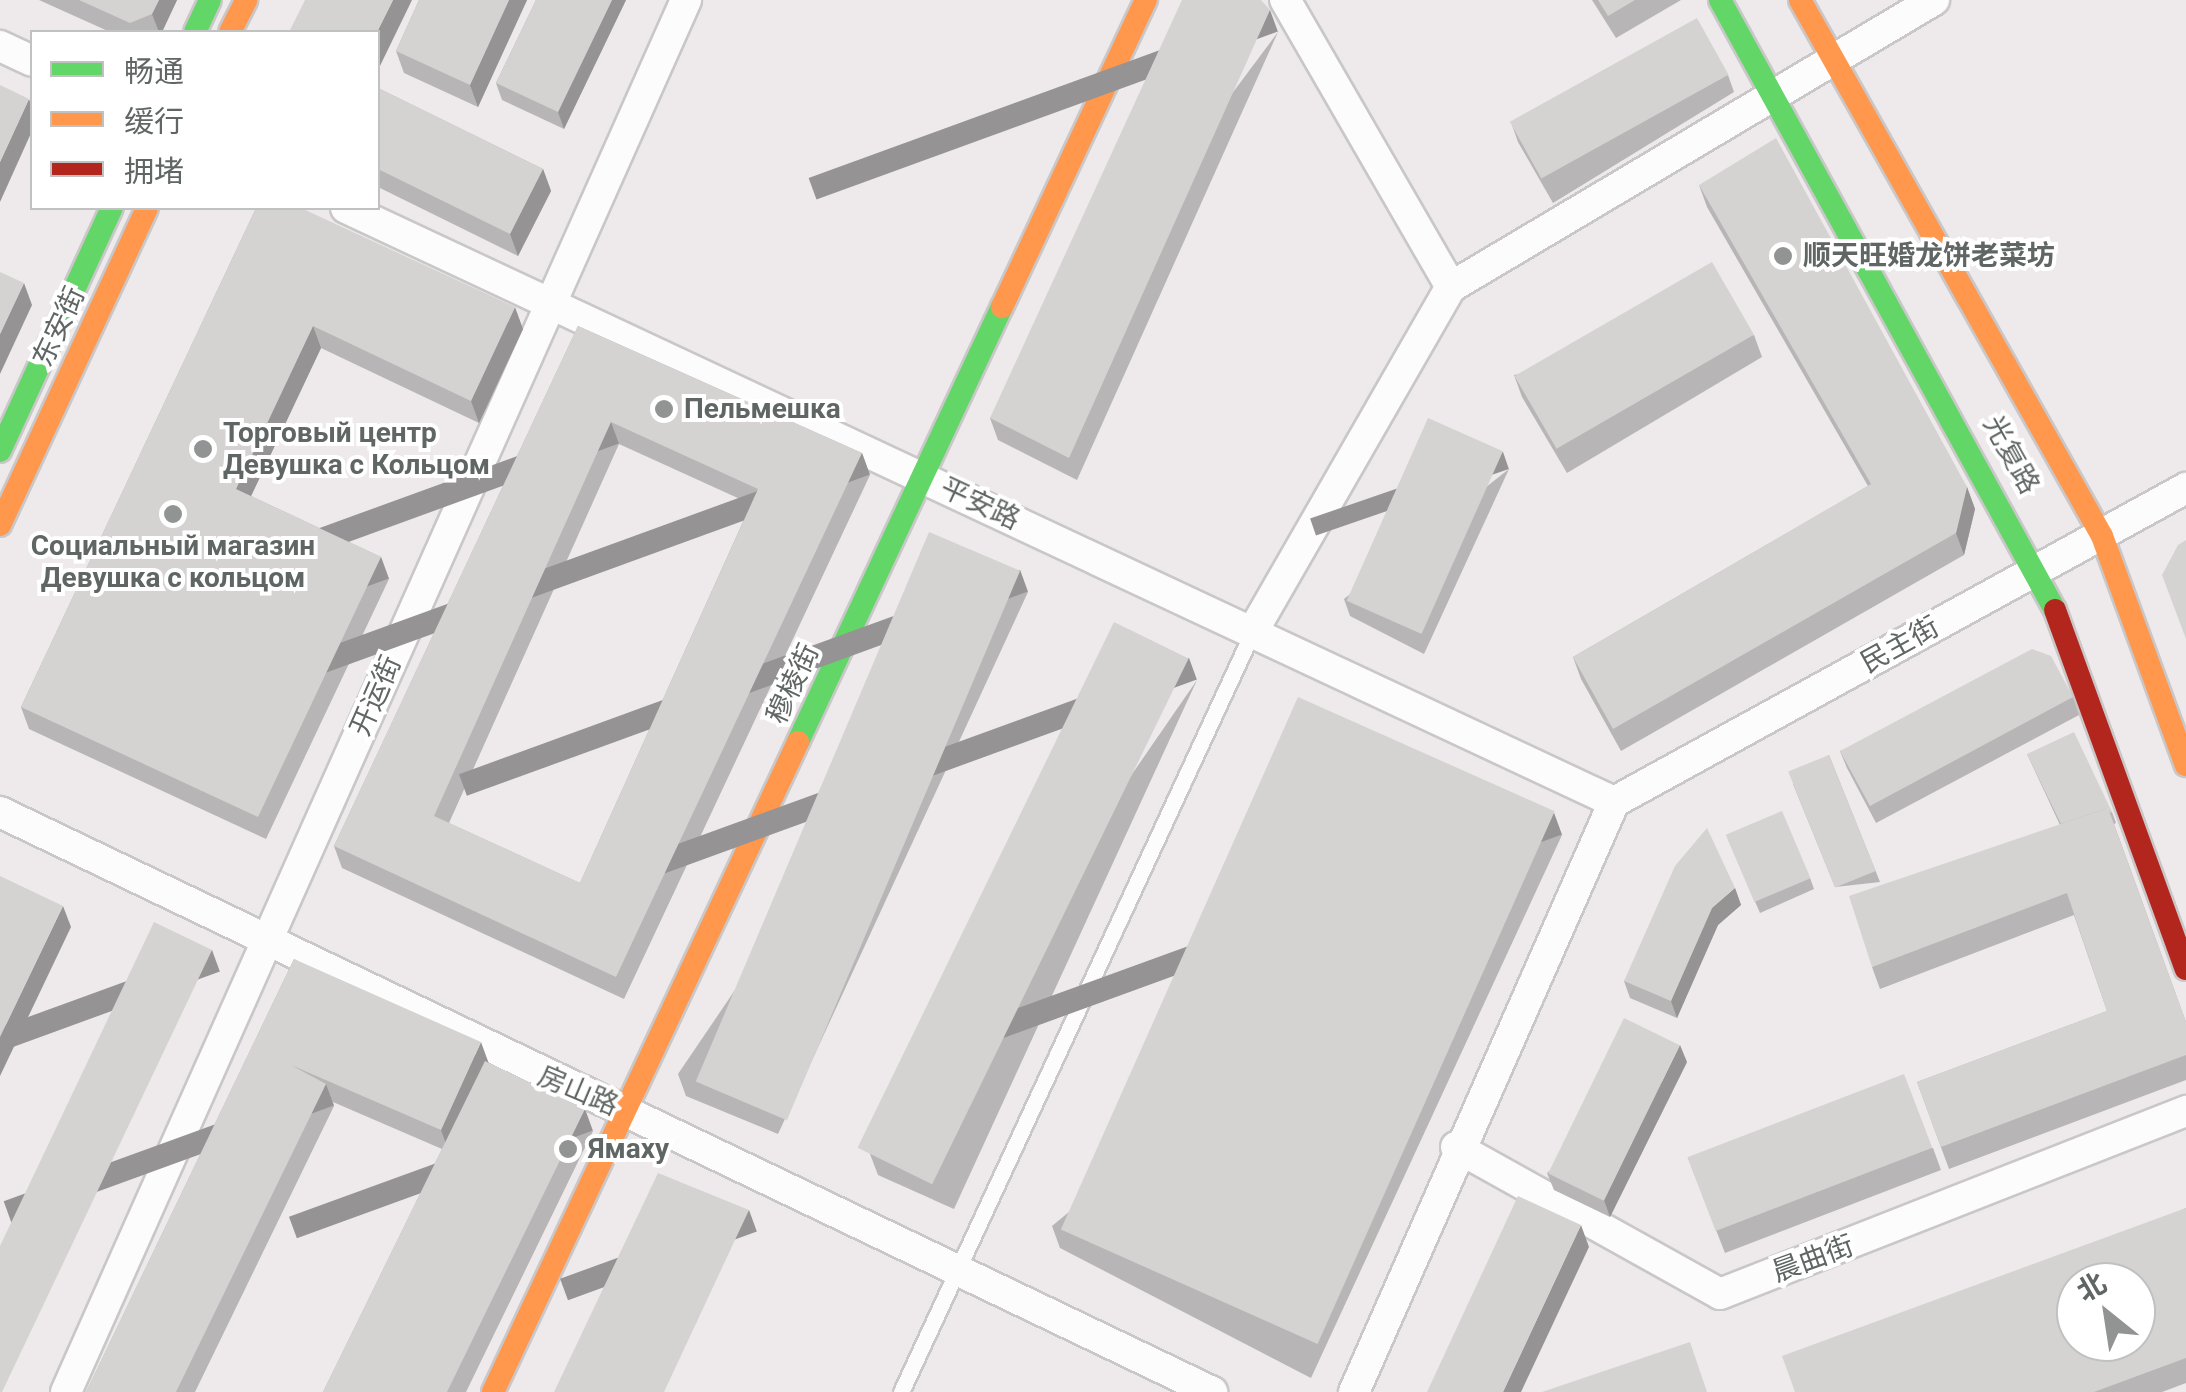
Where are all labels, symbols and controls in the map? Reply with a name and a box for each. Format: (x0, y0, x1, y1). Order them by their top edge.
legend (30, 30, 380, 210)
text: 畅通 (124, 54, 184, 89)
text: 缓行 (124, 104, 184, 139)
text: 拥堵 (124, 154, 184, 189)
place label: 顺天旺婚龙饼老菜坊 (1803, 239, 2055, 273)
marker: 顺天旺婚龙饼老菜坊 (1772, 245, 1794, 267)
street label: 东安街 (26, 282, 92, 372)
place label: Пельмешка (684, 392, 841, 426)
marker: Пельмешка (653, 398, 675, 420)
street label: 光复路 (1976, 410, 2046, 500)
place label: Торговый центр Девушка с Кольцом (223, 416, 490, 482)
marker: Торговый центр Девушка с Кольцом (192, 438, 214, 460)
street label: 平安路 (935, 471, 1025, 537)
marker: Социальный магазин Девушка с кольцом (162, 503, 184, 525)
place label: Социальный магазин Девушка с кольцом (31, 529, 315, 595)
street label: 民主街 (1855, 610, 1945, 680)
street label: 穆棱街 (760, 639, 826, 729)
street label: 开运街 (344, 651, 408, 741)
street label: 房山路 (533, 1059, 623, 1123)
place label: Ямаху (588, 1132, 669, 1166)
marker: Ямаху (557, 1138, 579, 1160)
street label: 晨曲街 (1768, 1229, 1858, 1289)
north arrow (2056, 1262, 2156, 1362)
text: 北 (2071, 1266, 2112, 1309)

